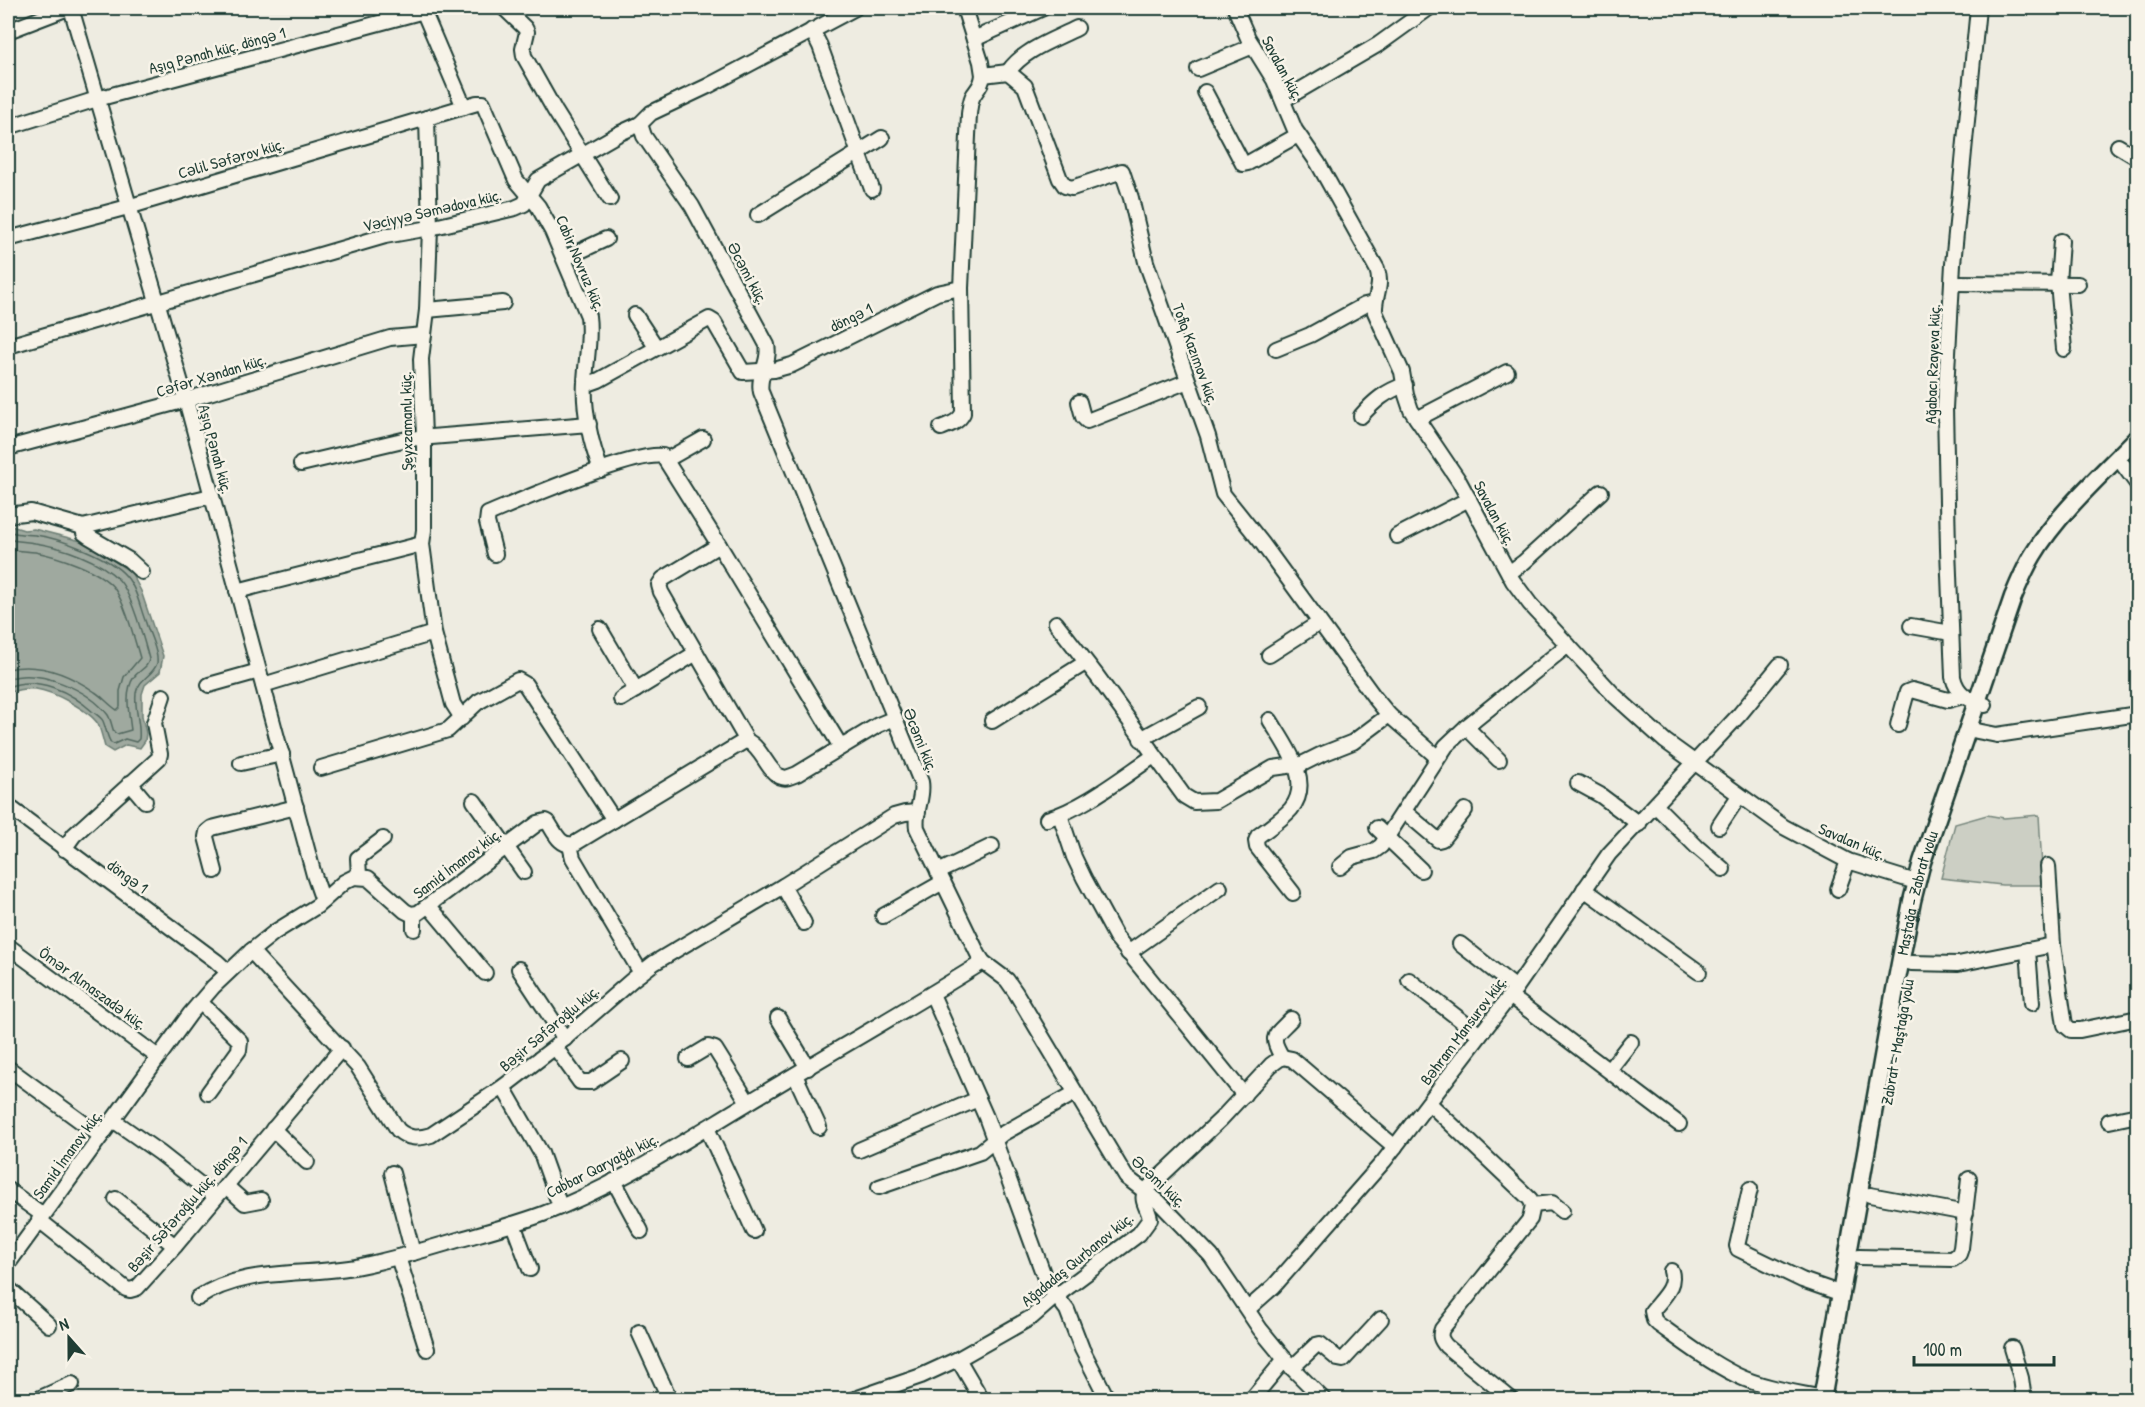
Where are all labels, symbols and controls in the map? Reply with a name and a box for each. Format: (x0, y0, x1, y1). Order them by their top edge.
street label: Aşıq Pənah küç. döngə 1 (146, 21, 288, 79)
street label: Savalan küç. (1257, 32, 1309, 104)
street label: Cəlil Səfərov küç. (175, 132, 287, 184)
street label: Vəciyyə Səmədova küç. (361, 183, 503, 237)
street label: Cabir Novruz küç. (551, 212, 611, 314)
street label: Əcəmi küç. (722, 238, 774, 308)
street label: döngə 1 (826, 297, 876, 337)
street label: Tofiq Kazımov küç. (1167, 300, 1225, 408)
street label: Ağabacı Rzayeva küç. (1919, 304, 1945, 424)
street label: Cəfər Xəndan küç. (153, 348, 269, 402)
street label: Şeyxzamanlı küç. (394, 371, 418, 471)
street label: Aşıq Pənah küç. (193, 402, 239, 496)
street label: Savalan küç. (1469, 477, 1521, 549)
street label: Əcəmi küç. (898, 704, 944, 776)
street label: Savalan küç. (1815, 817, 1889, 865)
street label: Samid İmanov küç. (408, 823, 506, 903)
street label: Maştağa - Zabrat yolu (1891, 827, 1943, 957)
street label: döngə 1 (103, 854, 153, 898)
street label: Ömər Almaszadə küç. (35, 941, 151, 1035)
street label: Bəhram Mansurov küç. (1415, 971, 1511, 1089)
street label: Zabrat - Maştağa yolu (1875, 977, 1919, 1107)
street label: Bəşir Səfəroğlu küç. (494, 980, 604, 1076)
street label: Samid İmanov küç. (27, 1105, 107, 1203)
street label: Cabbar Qaryağdı küç. (542, 1127, 662, 1203)
street label: Bəşir Səfəroğlu küç. döngə 1 (122, 1131, 252, 1277)
street label: Əcəmi küç. (1127, 1150, 1191, 1212)
street label: Ağadadaş Qurbanov küç. (1016, 1207, 1138, 1311)
north arrow (39, 1308, 99, 1368)
text: N (56, 1312, 72, 1336)
scale bar (1914, 1329, 2054, 1367)
text: 100 m (1923, 1337, 1962, 1362)

